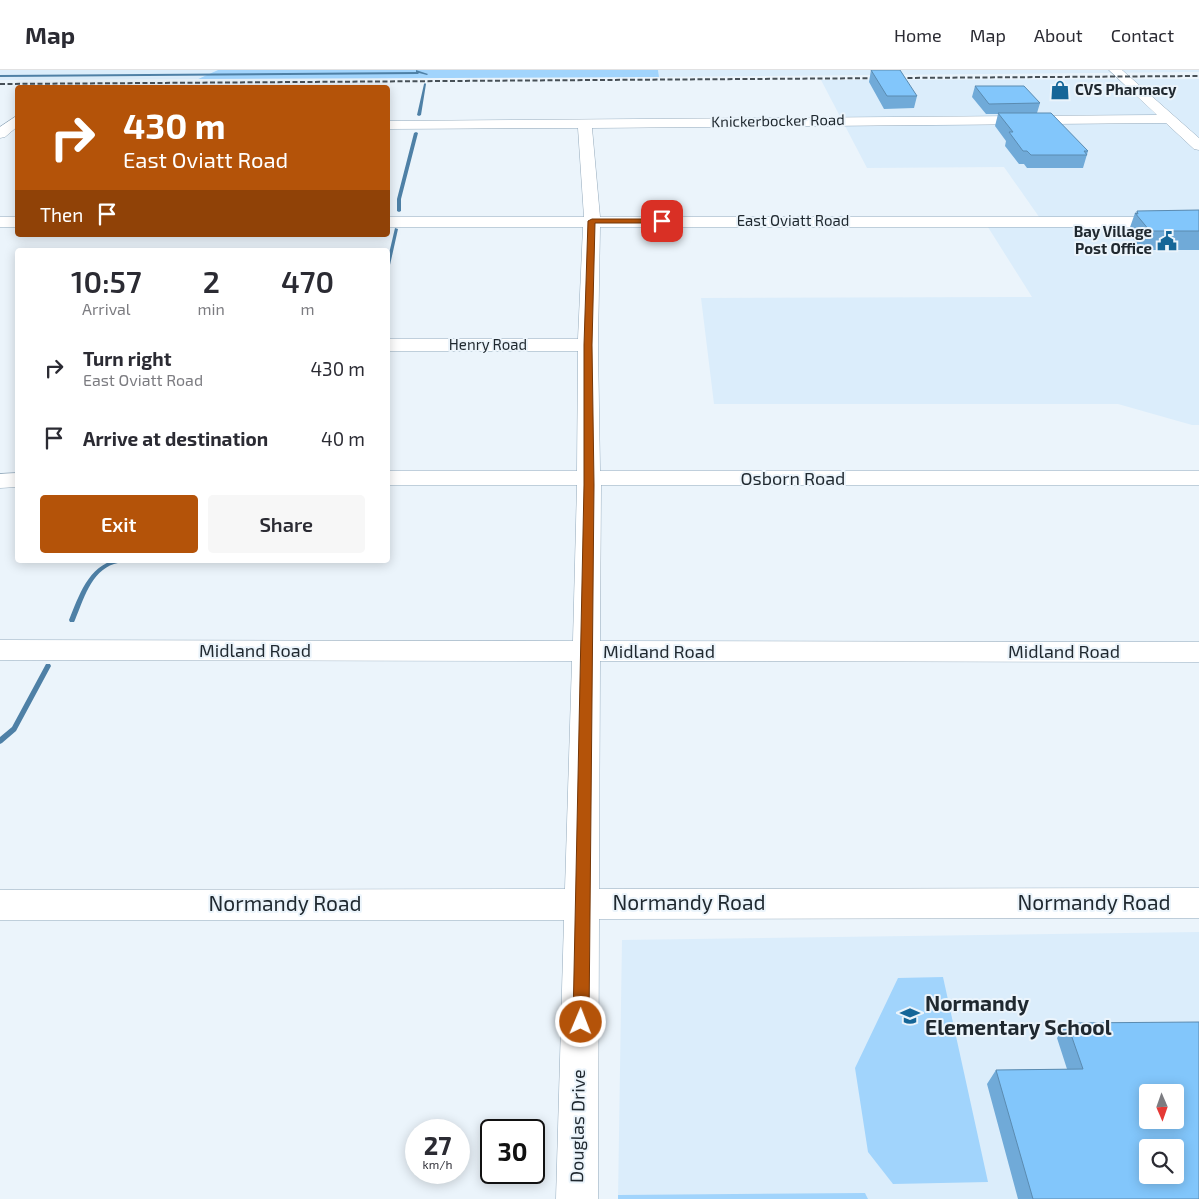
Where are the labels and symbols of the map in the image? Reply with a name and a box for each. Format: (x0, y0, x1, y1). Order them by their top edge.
shop icon: CVS Pharmacy (1049, 79, 1071, 101)
place label: CVS Pharmacy (1075, 80, 1177, 99)
street label: Knickerbocker Road (711, 110, 845, 130)
pin (641, 200, 683, 242)
street label: East Oviatt Road (737, 211, 849, 229)
place label: Bay Village Post Office (1074, 222, 1152, 257)
public building icon: Bay Village Post Office (1156, 230, 1178, 252)
street label: Henry Road (449, 335, 527, 353)
street label: Osborn Road (741, 467, 845, 489)
street label: Midland Road (199, 639, 311, 661)
street label: Midland Road (603, 640, 715, 662)
street label: Midland Road (1008, 640, 1120, 662)
street label: Normandy Road (612, 889, 766, 914)
street label: Normandy Road (1017, 889, 1171, 914)
street label: Normandy Road (208, 890, 362, 915)
place label: Normandy Elementary School (925, 990, 1112, 1040)
position arrow (554, 995, 606, 1047)
school or university icon: Normandy Elementary School (899, 1005, 921, 1027)
street label: Douglas Drive (565, 1069, 589, 1183)
north arrow (1139, 1084, 1184, 1129)
speed limit sign: 30 (480, 1119, 545, 1184)

